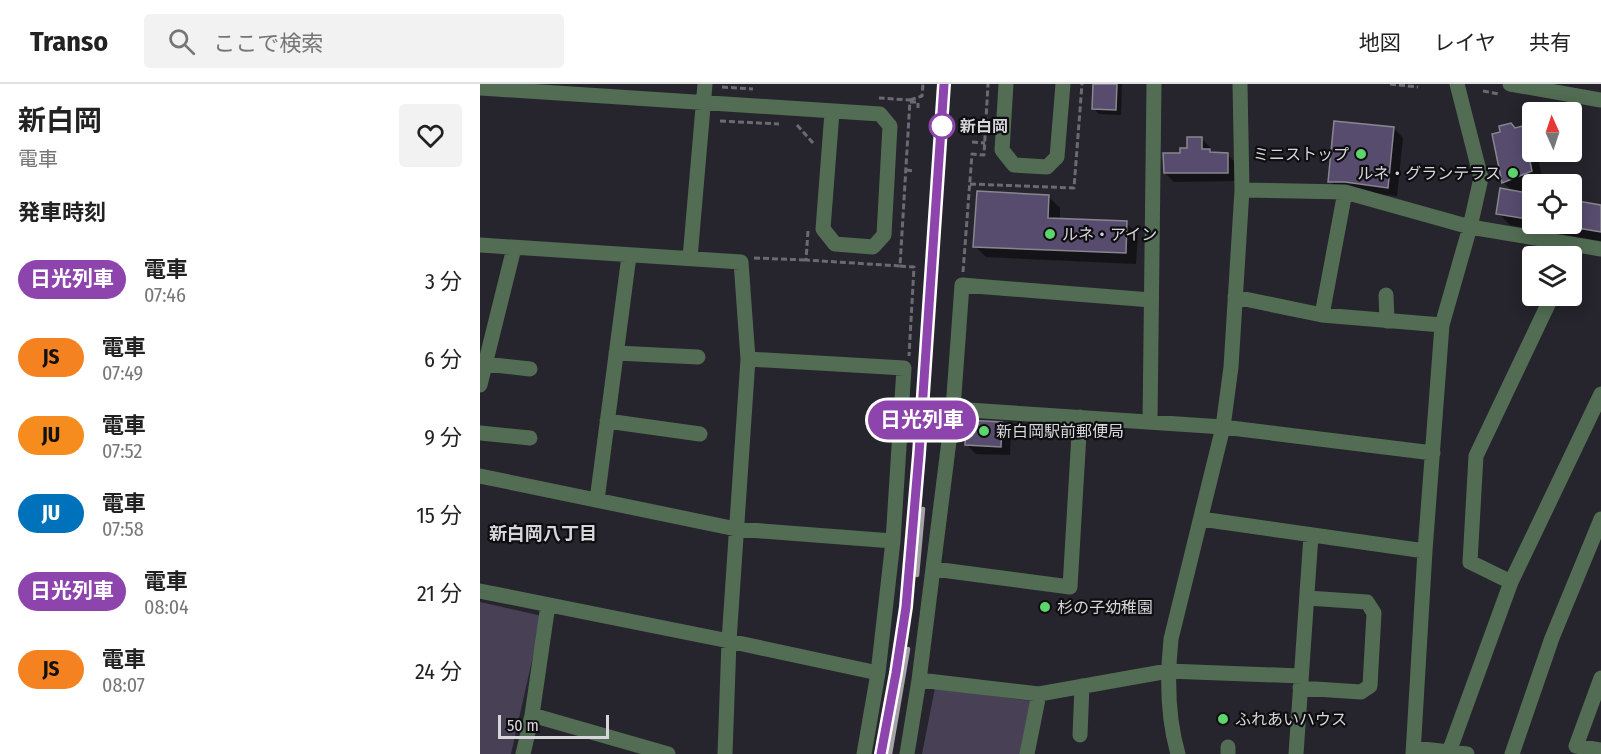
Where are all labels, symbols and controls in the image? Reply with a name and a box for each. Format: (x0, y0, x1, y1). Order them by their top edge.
search box (144, 14, 564, 68)
text: Transo (30, 25, 108, 58)
icon: search (165, 25, 198, 58)
text: ここで検索 (213, 30, 323, 57)
text: 地図 (1359, 30, 1401, 56)
text: レイヤ (1434, 30, 1496, 56)
text: 共有 (1529, 30, 1571, 56)
north arrow (1522, 102, 1582, 162)
map controls (1522, 102, 1582, 306)
text: 新白岡 (18, 104, 102, 137)
button: heart (399, 104, 462, 167)
marker: 新白岡 (929, 113, 955, 139)
place label: 新白岡 (960, 117, 1008, 136)
place label: ミニストップ (1253, 145, 1349, 164)
text: 電車 (18, 147, 58, 171)
marker: ミニストップ (1354, 147, 1368, 161)
place label: ルネ・グランテラス (1357, 164, 1501, 183)
marker: ルネ・グランテラス (1506, 166, 1520, 180)
button: locate (1522, 174, 1582, 234)
text: 発車時刻 (18, 199, 106, 226)
place label: ルネ・アイン (1062, 225, 1157, 244)
marker: ルネ・アイン (1043, 227, 1057, 241)
button: layers (1522, 246, 1582, 306)
text: 電車 (144, 256, 188, 283)
text: 日光列車 (30, 266, 114, 292)
text: 3 分 (425, 268, 462, 295)
text: 07:46 (144, 283, 186, 307)
text: 電車 (102, 334, 146, 361)
text: JS (43, 344, 60, 370)
text: 6 分 (424, 346, 462, 373)
text: 07:49 (102, 361, 143, 385)
line badge: 日光列車 (880, 400, 964, 440)
text: 日光列車 (880, 407, 964, 433)
text: 電車 (102, 412, 146, 439)
text: JU (42, 422, 60, 448)
place label: 新白岡駅前郵便局 (996, 422, 1124, 441)
text: 9 分 (424, 424, 462, 451)
marker: 新白岡駅前郵便局 (977, 424, 991, 438)
text: 07:52 (102, 439, 142, 463)
text: 電車 (102, 490, 146, 517)
text: JU (42, 500, 60, 526)
text: 15 分 (416, 502, 462, 529)
text: 07:58 (102, 517, 144, 541)
district label: 新白岡八丁目 (489, 523, 597, 545)
text: 電車 (144, 568, 188, 595)
text: 日光列車 (30, 578, 114, 604)
text: 21 分 (417, 580, 462, 607)
text: 08:04 (144, 595, 189, 619)
place label: 杉の子幼稚園 (1057, 598, 1153, 617)
marker: 杉の子幼稚園 (1038, 600, 1052, 614)
text: 電車 (102, 646, 146, 673)
text: JS (43, 656, 60, 682)
text: 24 分 (415, 658, 462, 685)
text: 08:07 (102, 673, 145, 697)
place label: ふれあいハウス (1235, 710, 1347, 729)
scale bar (498, 712, 609, 740)
marker: ふれあいハウス (1216, 712, 1230, 726)
text: 50 m (507, 716, 539, 735)

